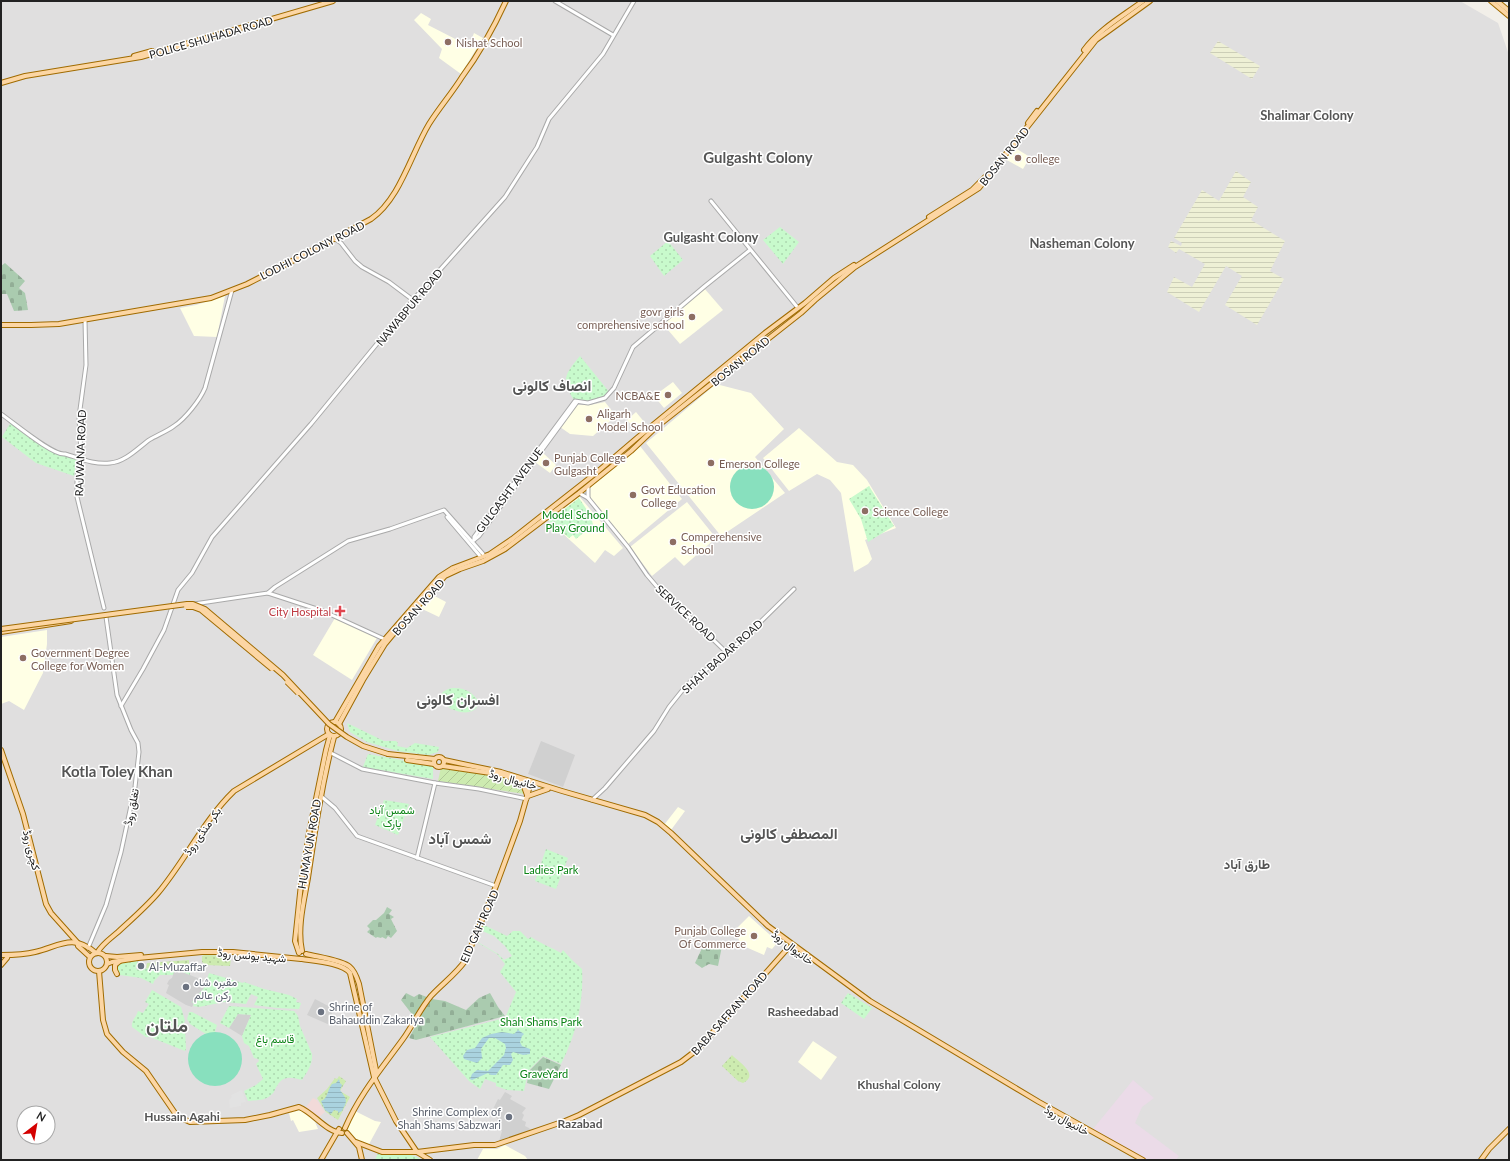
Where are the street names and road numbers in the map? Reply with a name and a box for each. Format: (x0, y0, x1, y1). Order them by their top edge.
street label: POLICE SHUHADA ROAD (148, 13, 274, 61)
street label: BOSAN ROAD (976, 124, 1032, 188)
street label: LODHI COLONY ROAD (258, 218, 366, 282)
street label: NAWABPUR ROAD (373, 266, 445, 348)
street label: BOSAN ROAD (708, 333, 772, 389)
street label: RAJWANA ROAD (72, 409, 88, 497)
street label: GULGASHT AVENUE (473, 445, 545, 535)
street label: BOSAN ROAD (389, 576, 447, 638)
street label: SERVICE ROAD (653, 582, 719, 644)
street label: SHAH BADAR ROAD (679, 616, 765, 696)
street label: خانیوال روڈ (487, 766, 538, 793)
street label: تغلق روڈ (121, 787, 142, 827)
street label: HUMAYUN ROAD (295, 798, 323, 890)
street label: بکر منڈی روڈ (181, 804, 224, 858)
street label: کچری روڈ (19, 829, 43, 872)
street label: EID GAH ROAD (457, 888, 501, 964)
street label: خانیوال روڈ (769, 927, 816, 968)
street label: شہید یونس روڈ (217, 946, 287, 966)
street label: BABA SAFRAN ROAD (688, 969, 770, 1057)
street label: خانیوال روڈ (1042, 1102, 1092, 1138)

